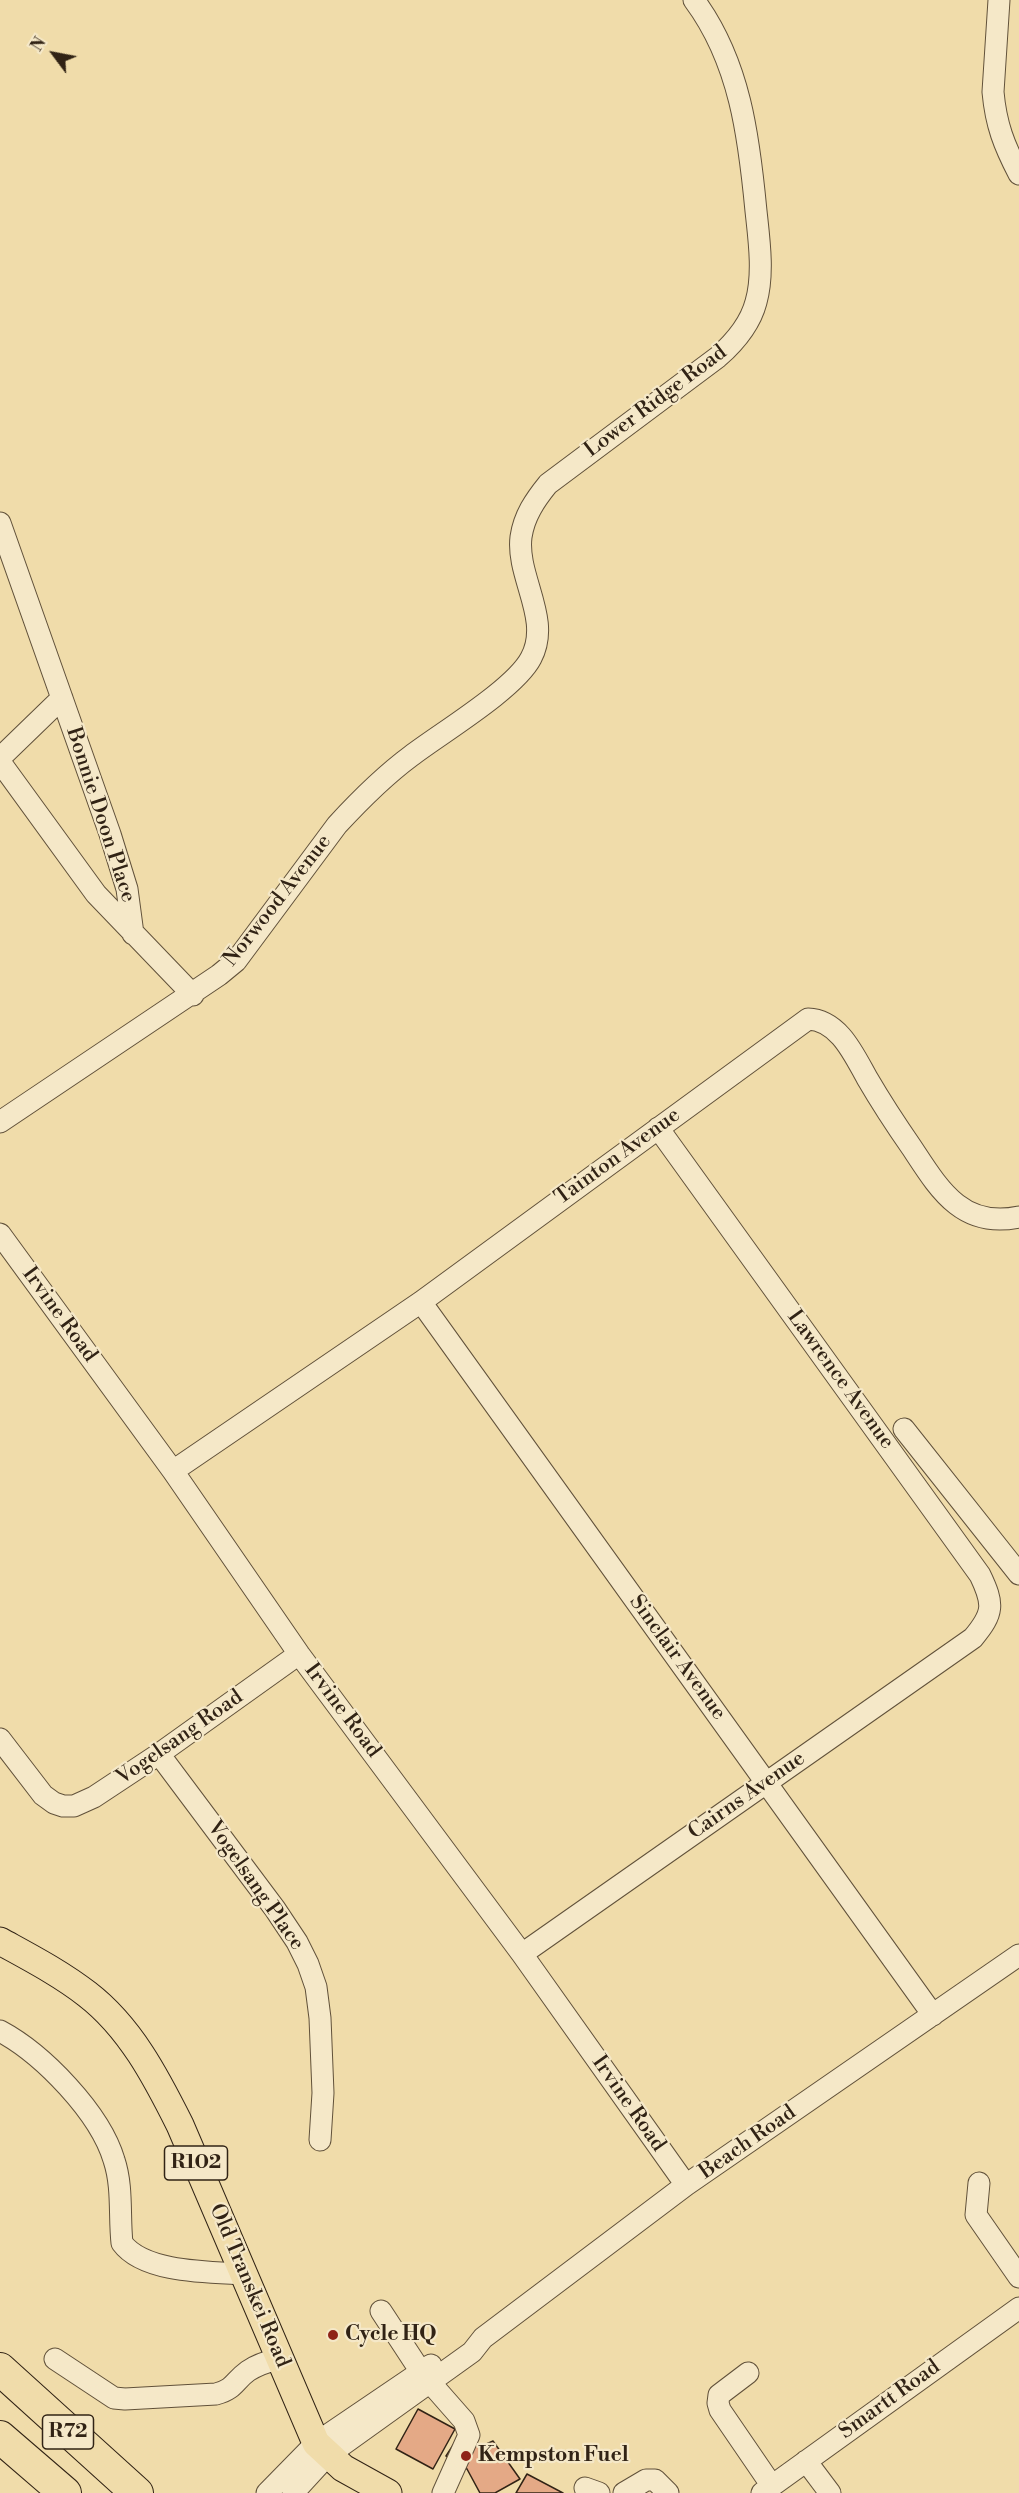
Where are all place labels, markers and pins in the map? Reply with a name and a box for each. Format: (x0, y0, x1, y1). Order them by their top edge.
place label: Cycle HQ (345, 2322, 437, 2348)
marker: Cycle HQ (326, 2328, 340, 2342)
place label: Kempston Fuel (478, 2443, 629, 2469)
marker: Kempston Fuel (459, 2449, 473, 2463)

